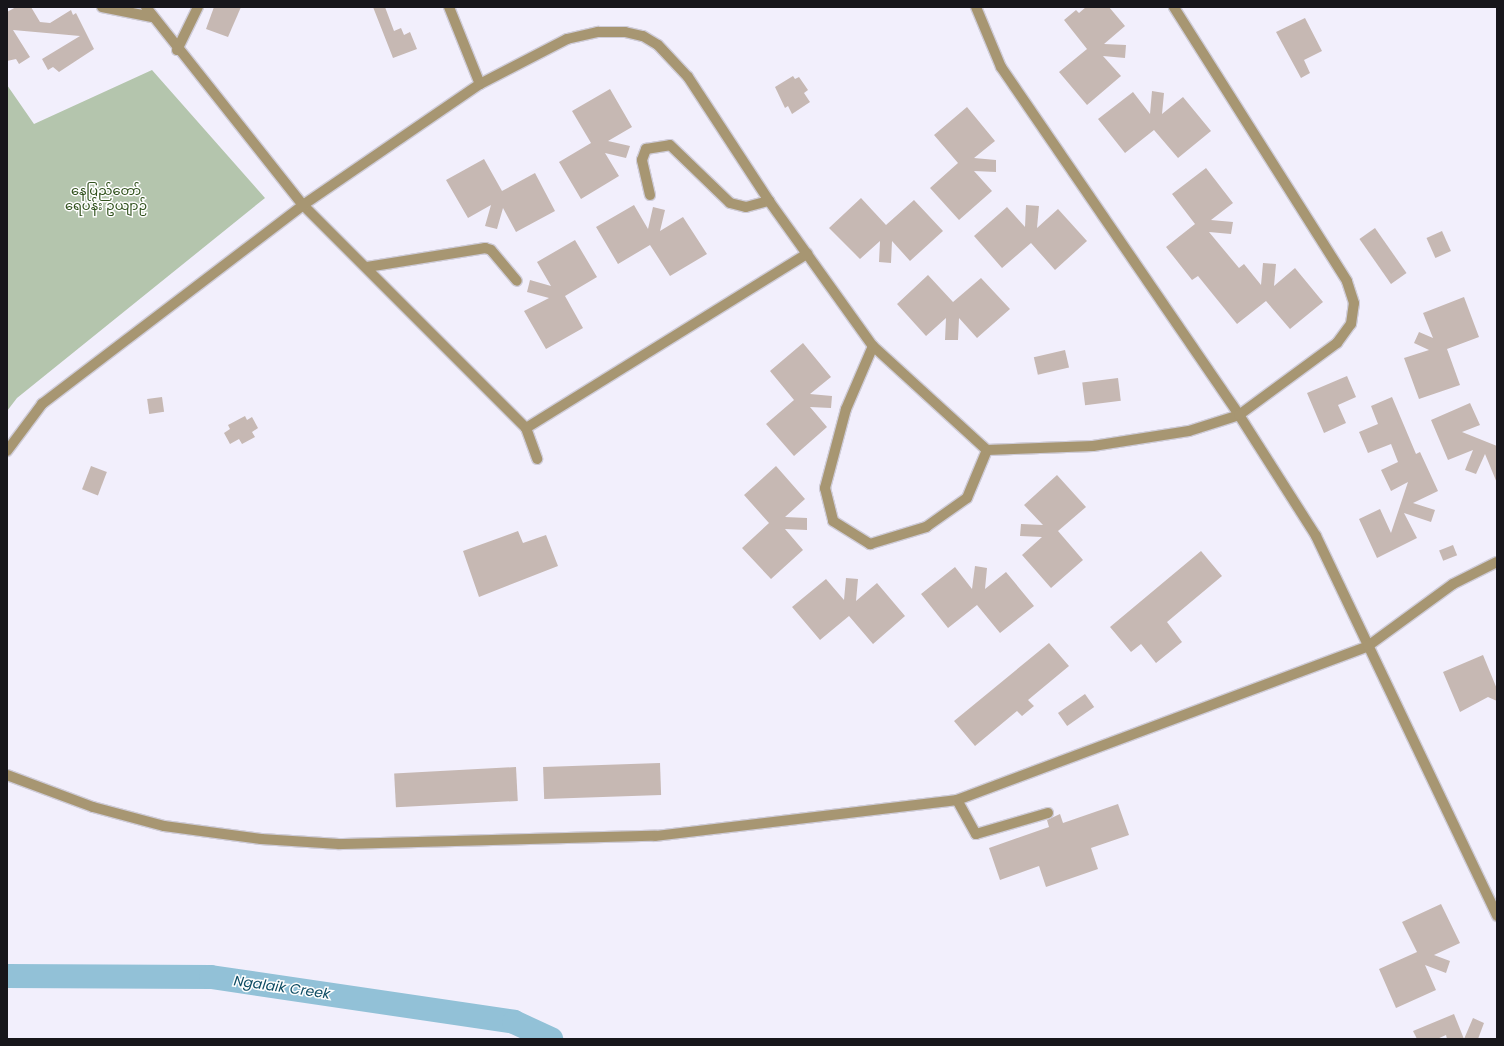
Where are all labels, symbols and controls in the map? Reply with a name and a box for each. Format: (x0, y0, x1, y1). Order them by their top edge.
park label: နေပြည်တော် ရေပန်း ဥယျာဉ် (65, 184, 147, 215)
water label: Ngalaik Creek (233, 972, 331, 1002)

